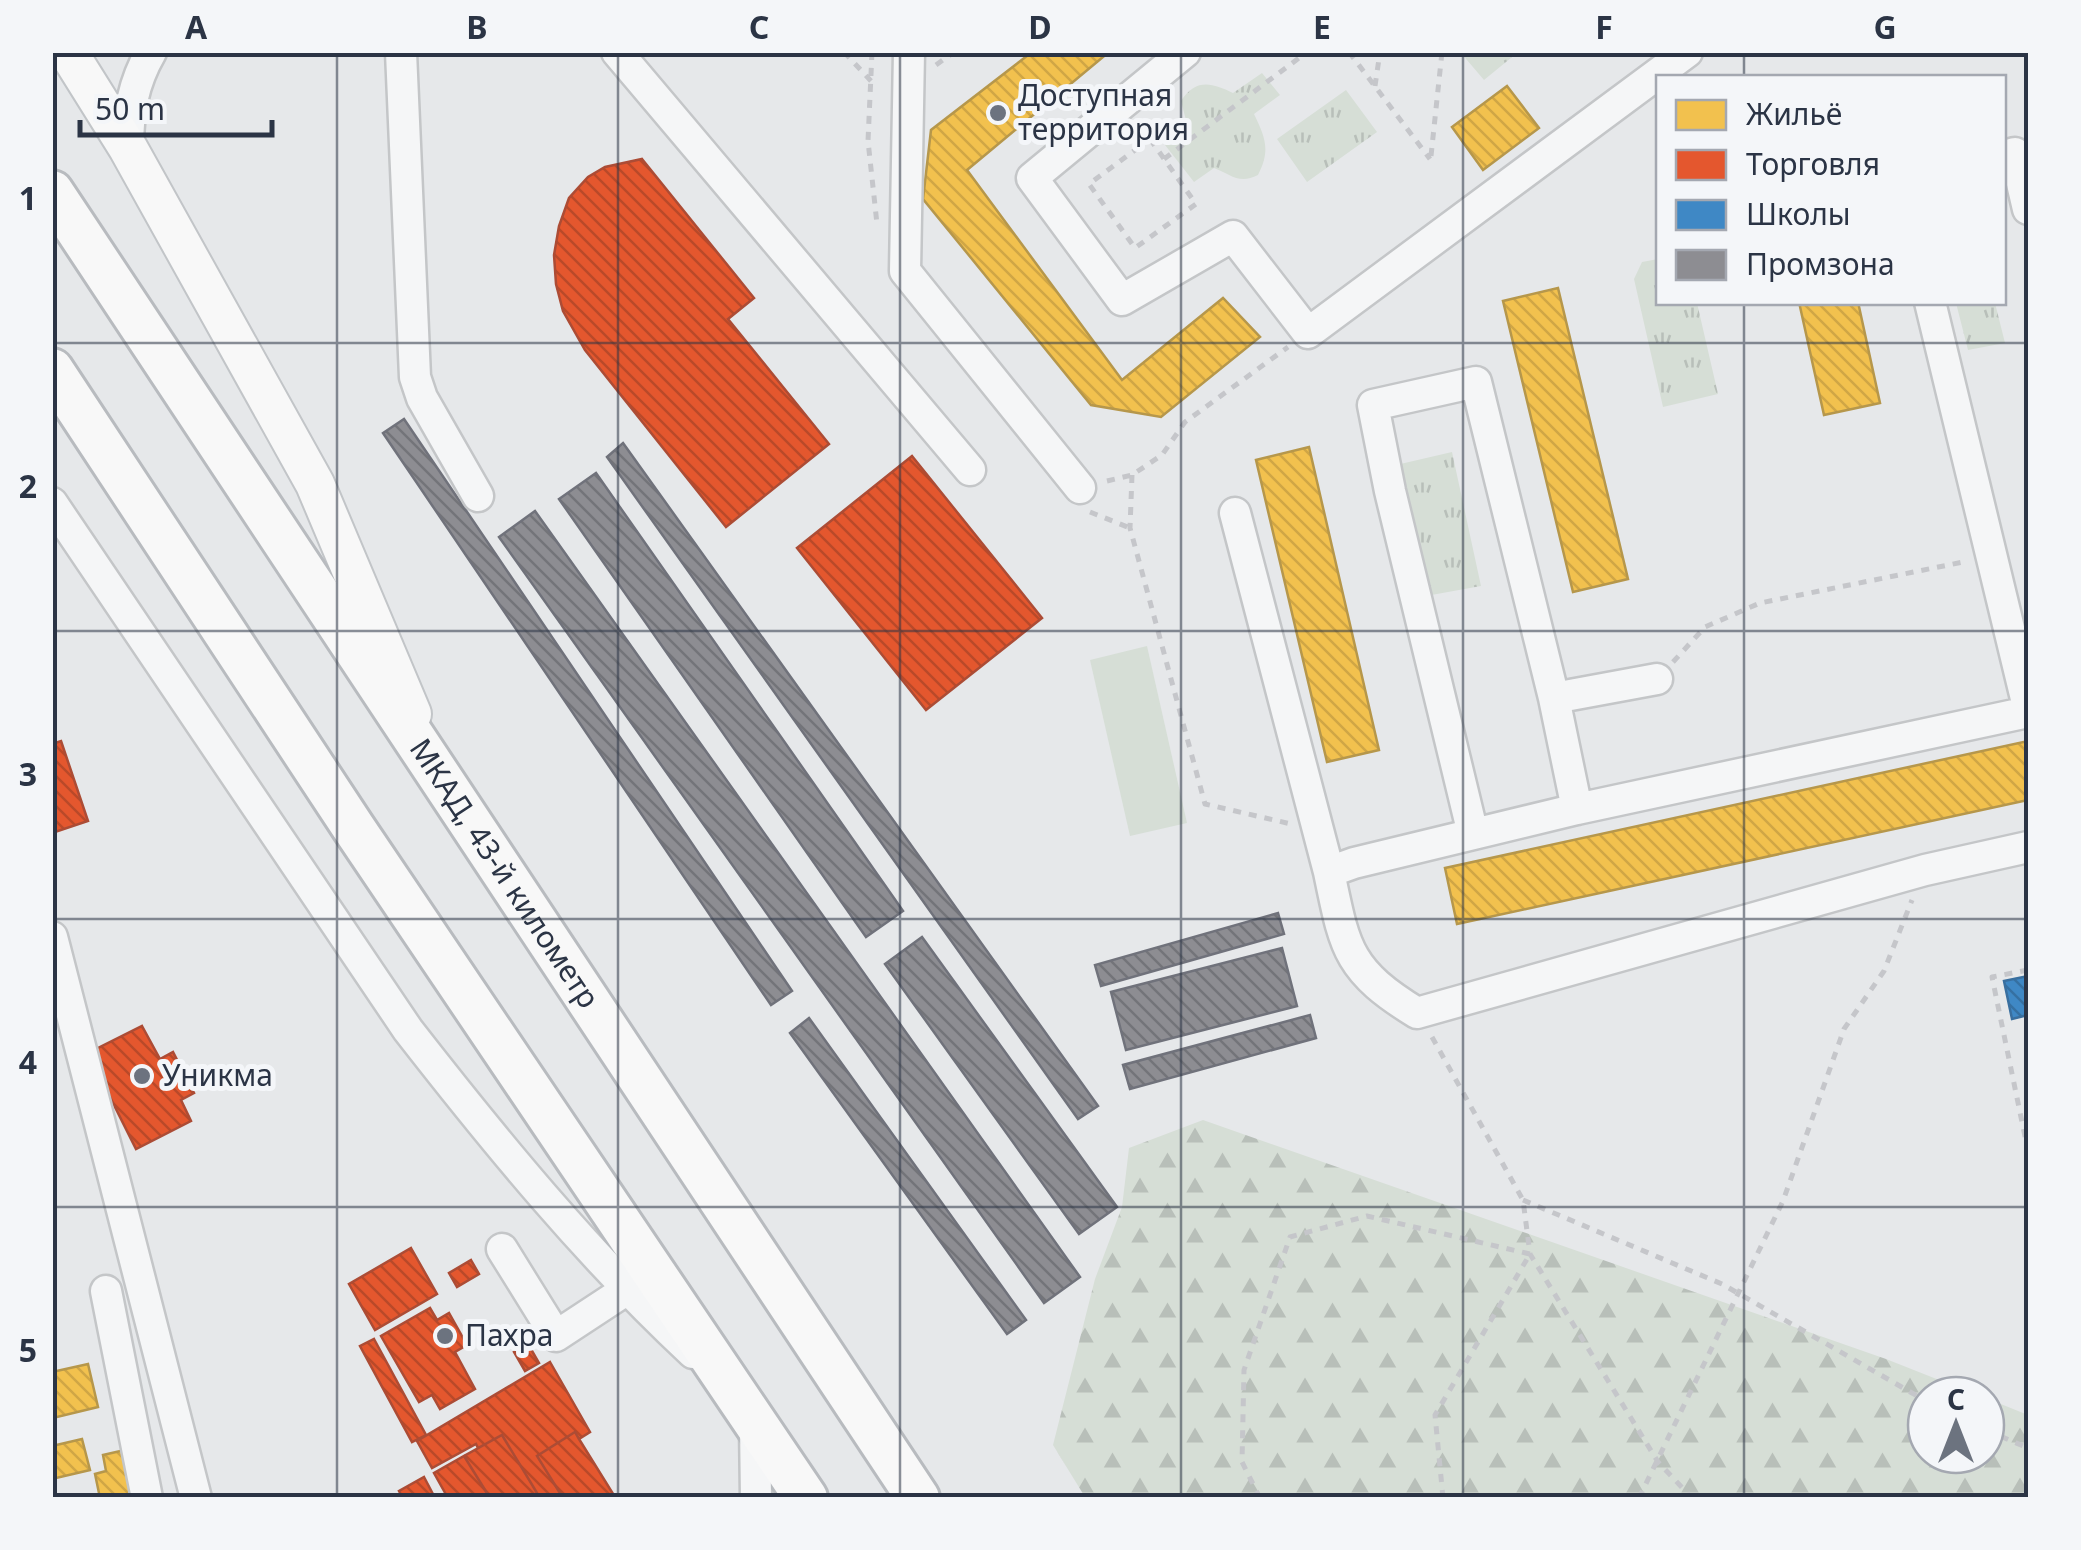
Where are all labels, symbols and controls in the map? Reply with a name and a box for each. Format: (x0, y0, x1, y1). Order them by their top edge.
text: A (185, 5, 208, 48)
text: B (466, 5, 488, 48)
text: C (749, 5, 769, 48)
text: D (1028, 5, 1052, 48)
text: E (1313, 5, 1331, 48)
text: F (1595, 5, 1613, 48)
text: G (1873, 5, 1897, 48)
place label: Доступная территория (1018, 74, 1189, 149)
scale bar (80, 75, 272, 137)
legend (1656, 75, 2006, 305)
text: 50 m (95, 88, 165, 129)
text: Жильё (1746, 93, 1842, 134)
marker: Доступная территория (987, 102, 1009, 124)
text: Торговля (1746, 143, 1880, 184)
text: 1 (19, 176, 37, 219)
text: Школы (1746, 193, 1851, 234)
text: Промзона (1746, 243, 1895, 284)
text: 2 (19, 464, 37, 507)
street label: МКАД, 43-й километр (401, 730, 610, 1016)
text: 3 (19, 752, 37, 795)
text: 4 (19, 1040, 37, 1083)
place label: Уникма (162, 1054, 273, 1095)
marker: Уникма (131, 1065, 153, 1087)
place label: Пахра (465, 1314, 553, 1355)
marker: Пахра (434, 1325, 456, 1347)
text: 5 (19, 1328, 37, 1371)
north arrow (1906, 1375, 2006, 1475)
text: С (1947, 1380, 1965, 1418)

